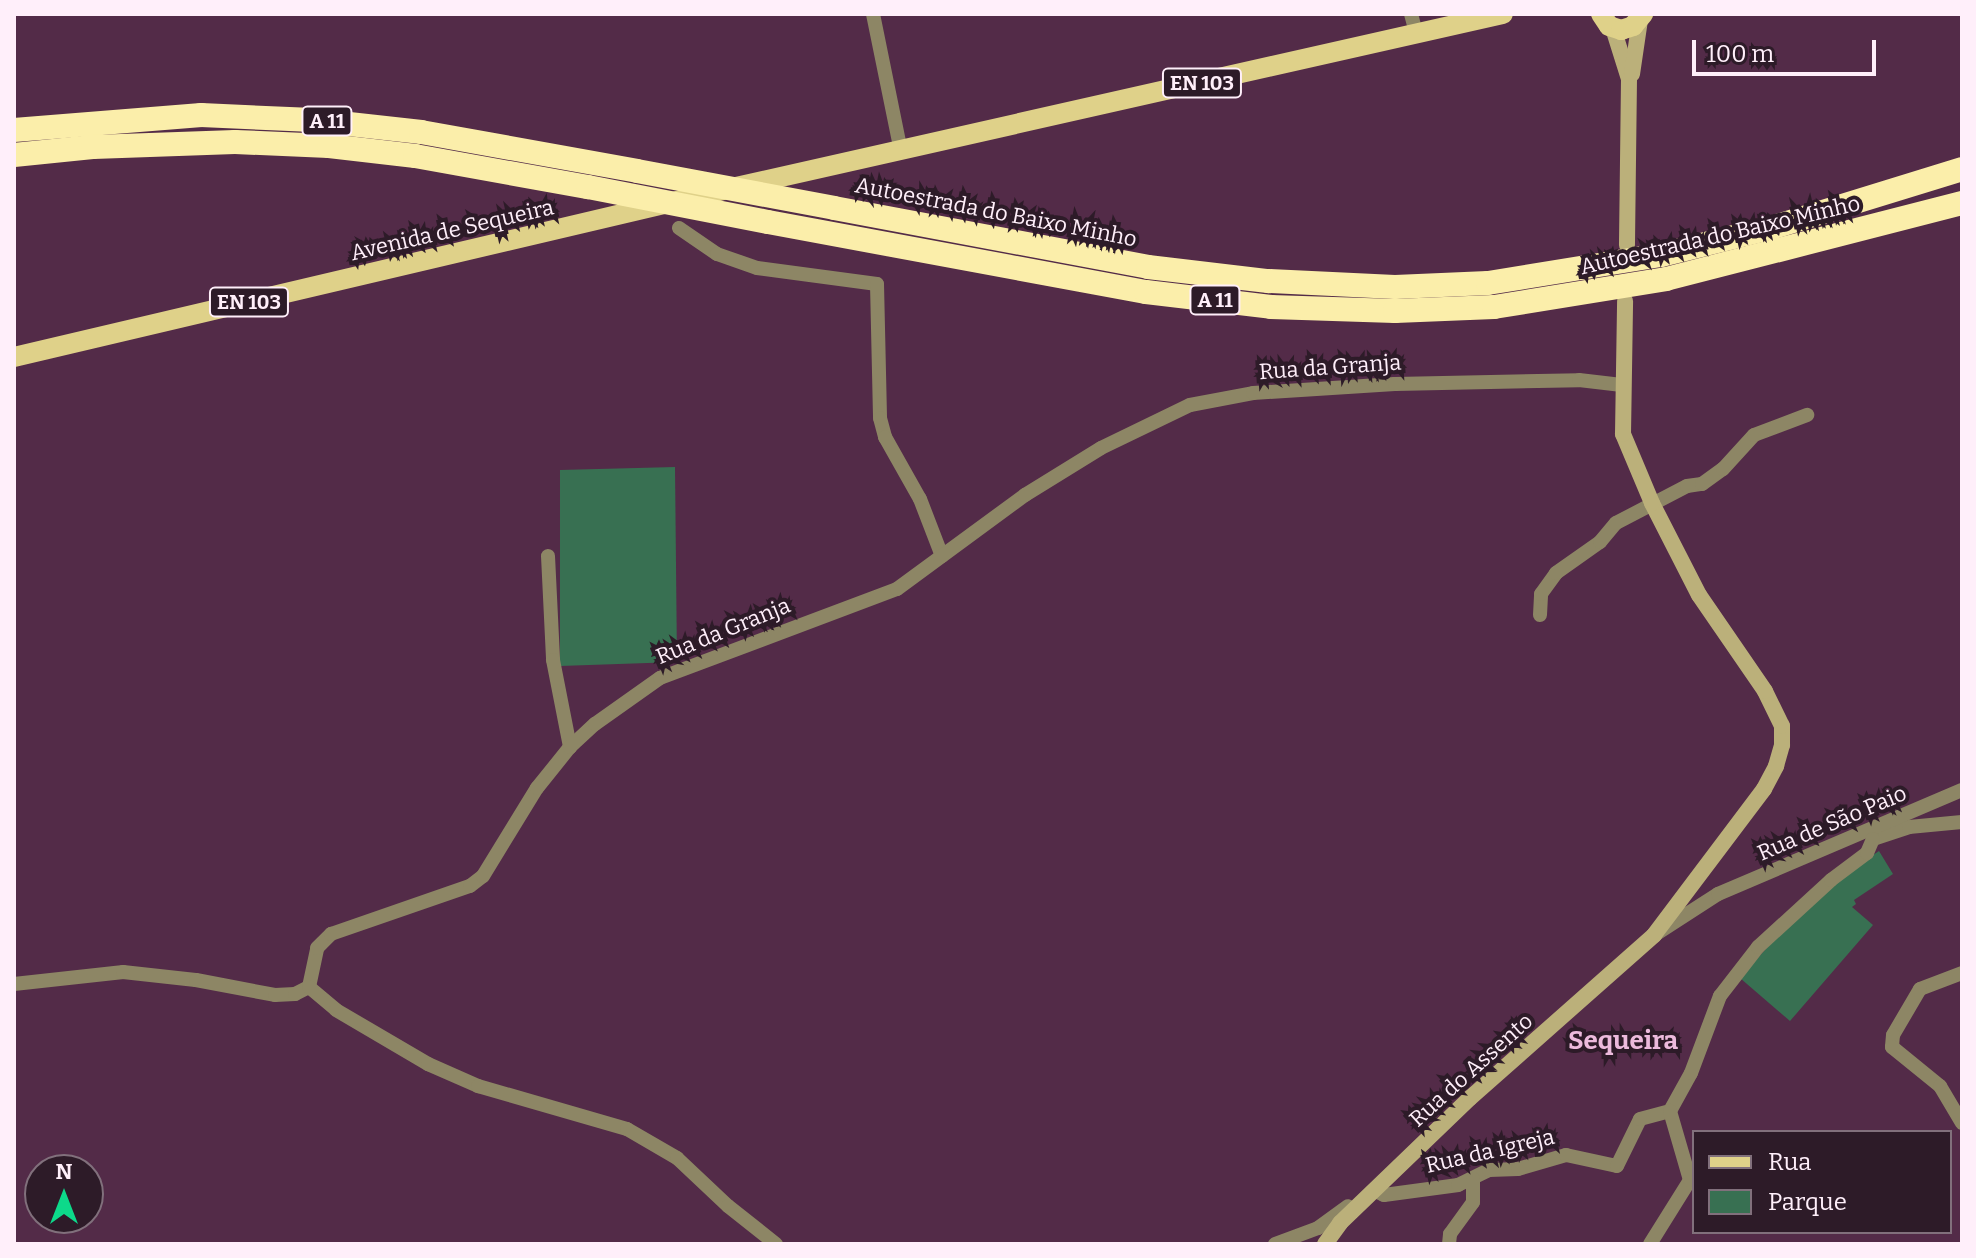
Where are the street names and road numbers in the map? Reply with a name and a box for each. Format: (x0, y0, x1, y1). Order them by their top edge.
road number: EN 103 (1160, 67, 1244, 99)
road number: A 11 (301, 105, 353, 137)
street label: Autoestrada do Baixo Minho (853, 172, 1139, 252)
street label: Autoestrada do Baixo Minho (1577, 190, 1863, 280)
street label: Avenida de Sequeira (348, 194, 556, 266)
road number: A 11 (1189, 284, 1241, 316)
road number: EN 103 (207, 286, 291, 318)
street label: Rua da Granja (1258, 349, 1402, 385)
street label: Rua da Granja (652, 592, 794, 670)
street label: Rua de São Paio (1754, 780, 1910, 866)
street label: Rua do Assento (1404, 1008, 1538, 1132)
street label: Rua da Igreja (1423, 1123, 1557, 1179)

